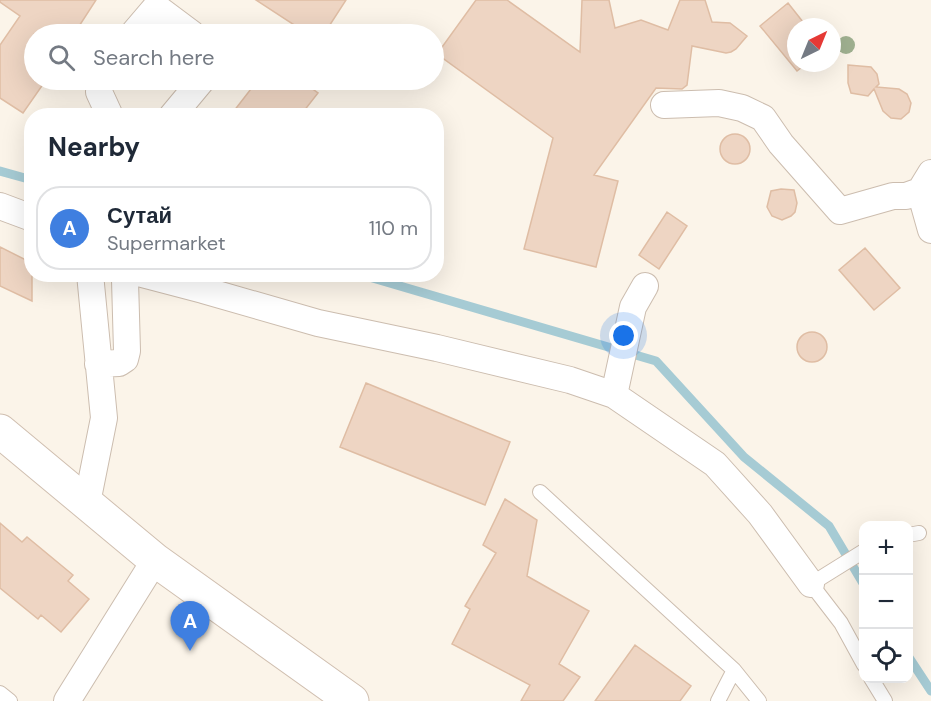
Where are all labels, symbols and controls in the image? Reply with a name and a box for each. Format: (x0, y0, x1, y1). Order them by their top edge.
north arrow (787, 18, 841, 72)
search box (24, 24, 444, 90)
icon: search (45, 41, 78, 74)
text: Search here (93, 43, 214, 72)
text: Nearby (48, 130, 140, 164)
text: Сутай (107, 201, 172, 230)
text: A (62, 215, 77, 241)
text: 110 m (369, 215, 418, 241)
text: Supermarket (107, 230, 226, 256)
your location (609, 321, 638, 350)
map controls (859, 521, 913, 683)
button: + (859, 521, 913, 575)
button: − (859, 575, 913, 629)
pin: A (170, 602, 210, 651)
button: locate (859, 629, 913, 683)

